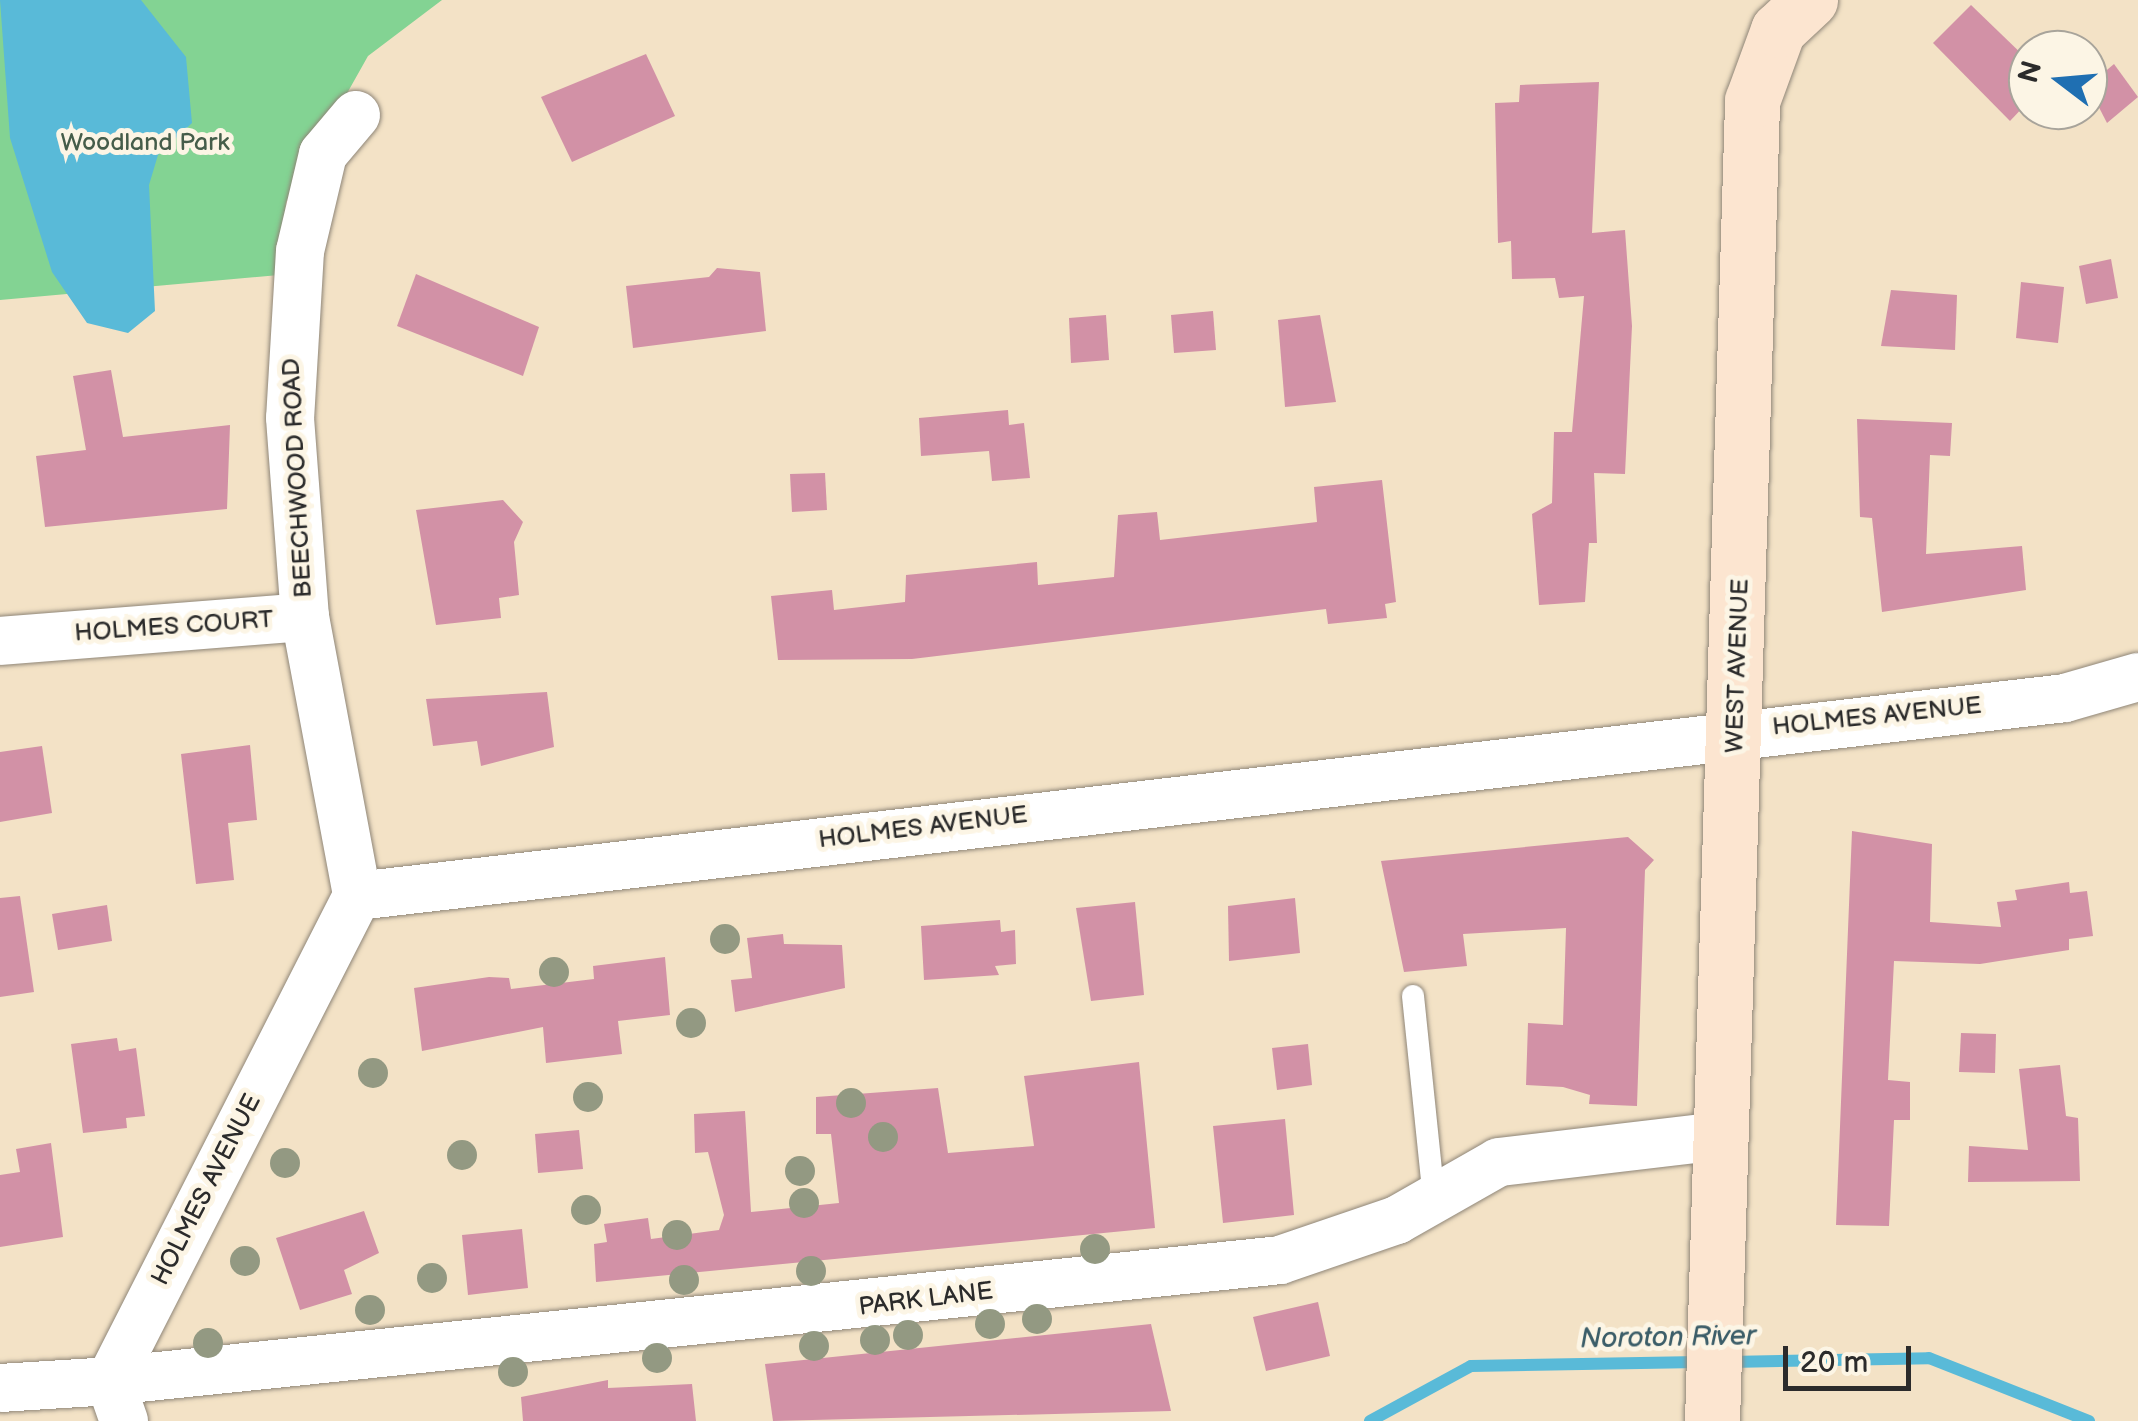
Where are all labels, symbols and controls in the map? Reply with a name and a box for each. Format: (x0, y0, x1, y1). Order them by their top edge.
north arrow (2008, 30, 2108, 130)
text: N (2012, 57, 2049, 87)
park label: Woodland Park (61, 128, 229, 158)
street label: BEECHWOOD ROAD (277, 357, 319, 599)
street label: WEST AVENUE (1720, 578, 1756, 754)
street label: HOLMES COURT (73, 605, 275, 649)
street label: HOLMES AVENUE (1771, 691, 1983, 743)
street label: HOLMES AVENUE (817, 800, 1029, 856)
street label: HOLMES AVENUE (146, 1090, 268, 1290)
street label: PARK LANE (857, 1277, 995, 1323)
water label: Noroton River (1580, 1320, 1756, 1356)
scale bar (1788, 1326, 1916, 1388)
text: 20 m (1800, 1345, 1868, 1381)

